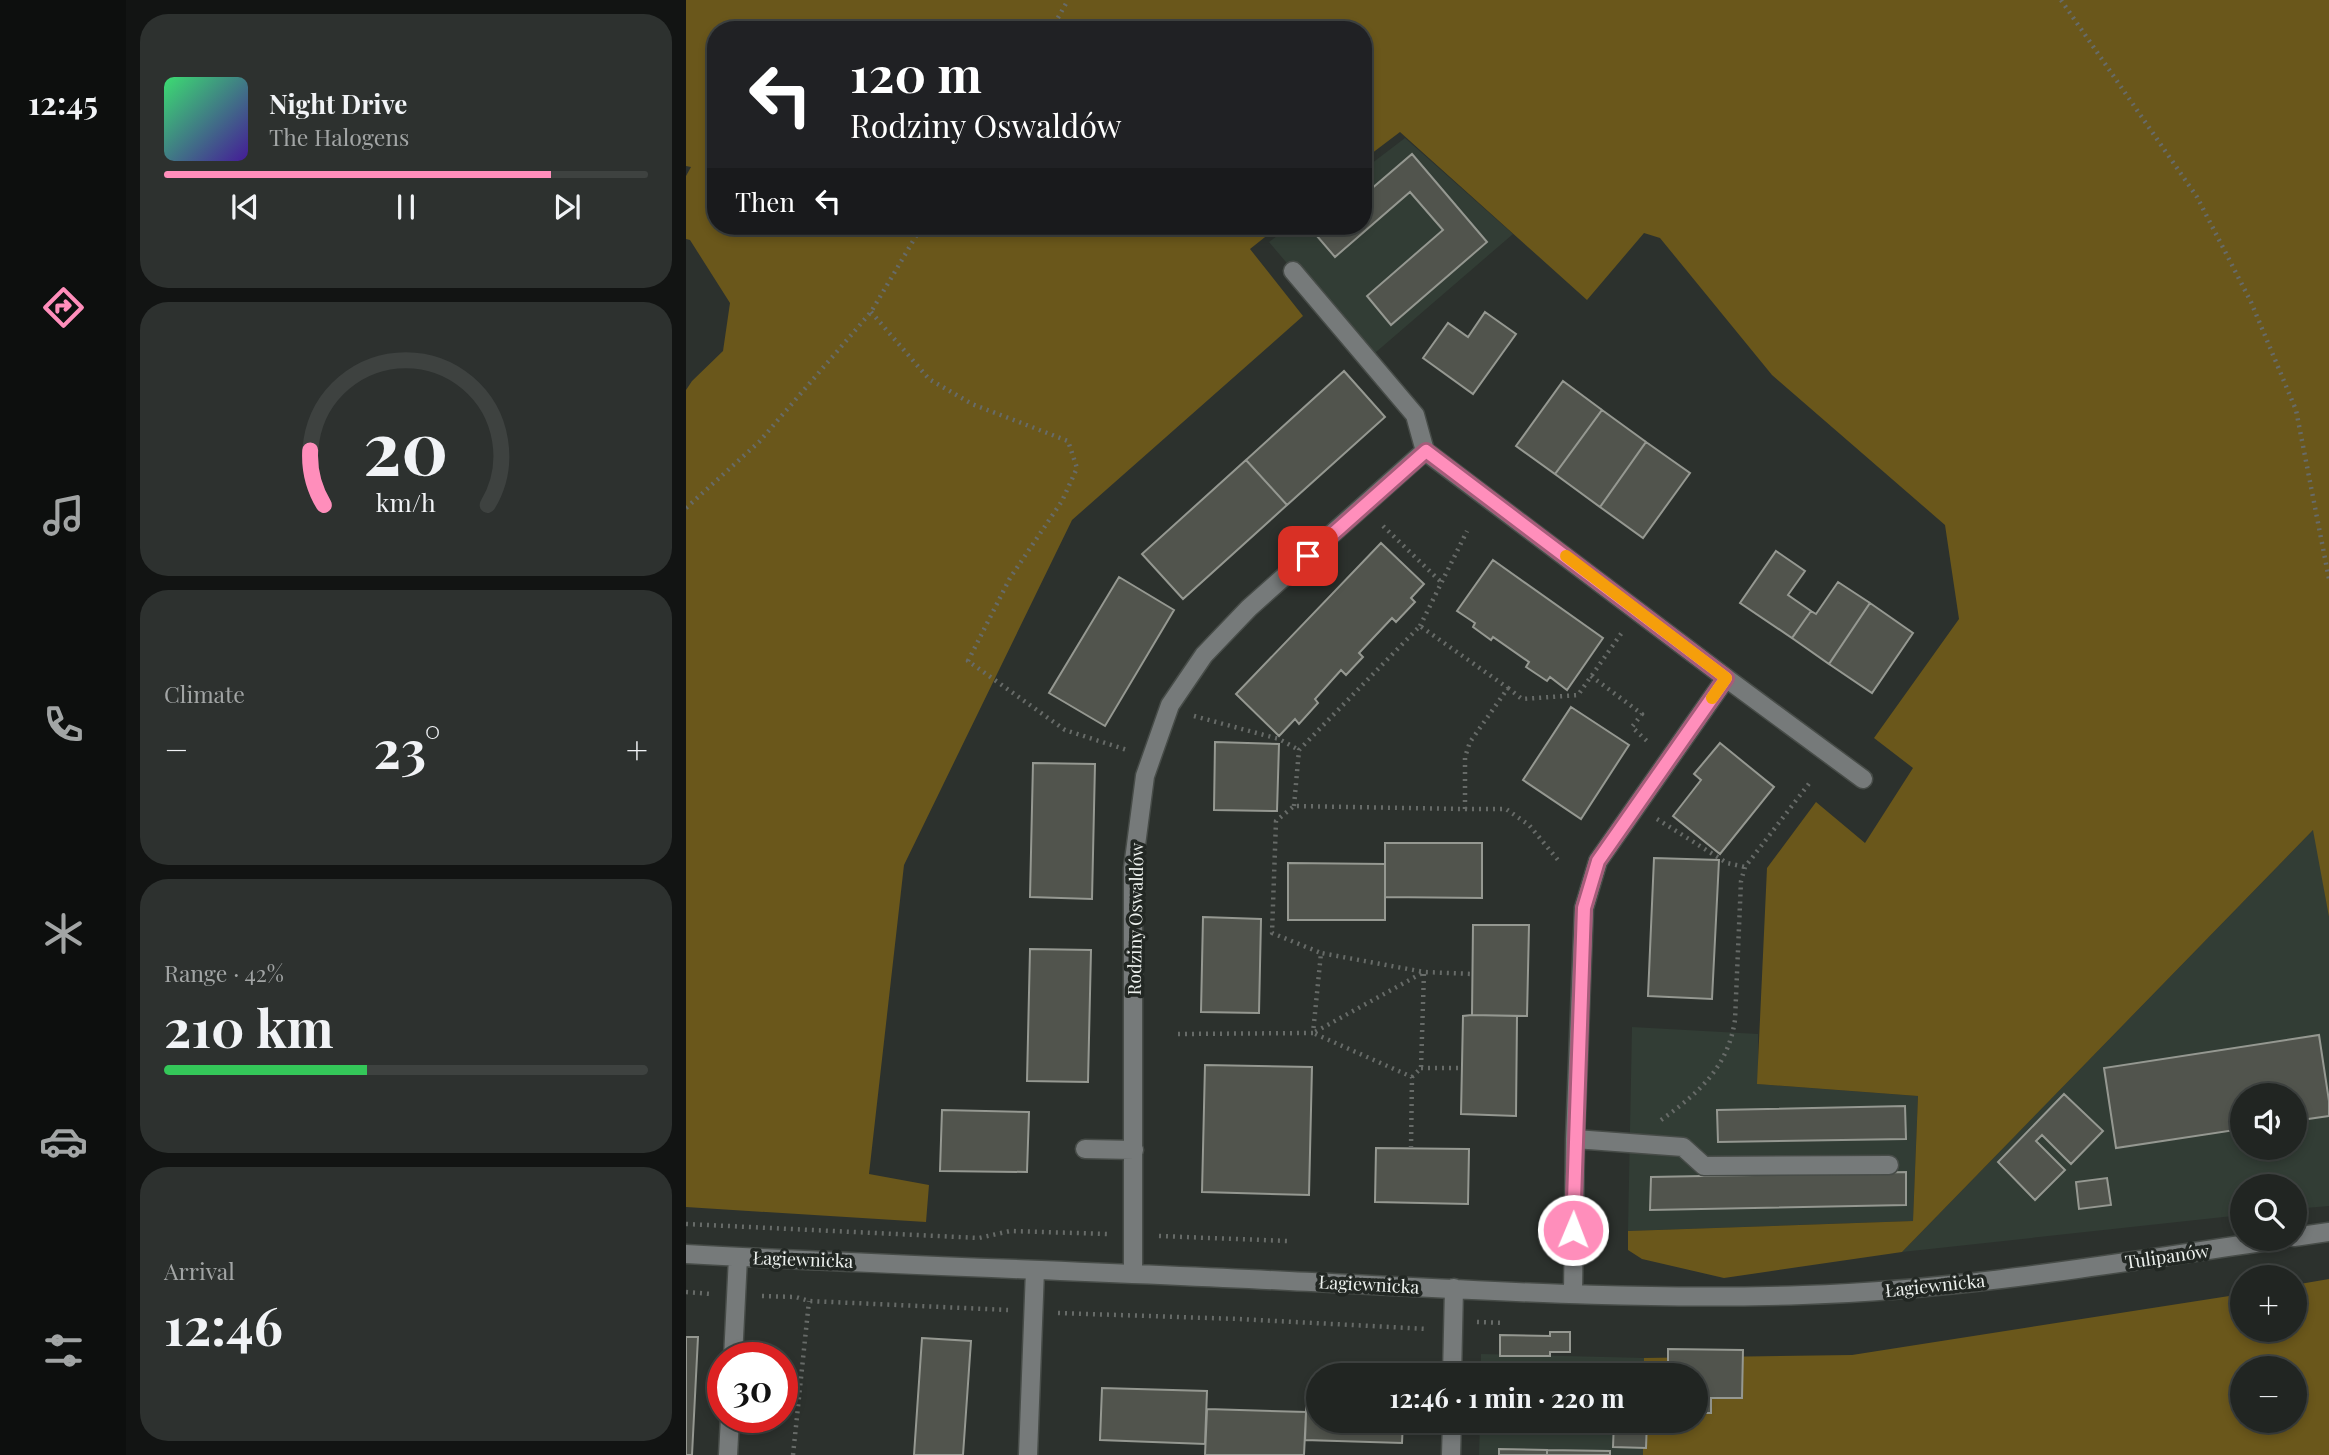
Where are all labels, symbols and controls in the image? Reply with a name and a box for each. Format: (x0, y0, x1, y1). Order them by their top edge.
text: 120 m (850, 40, 982, 105)
icon: left (735, 49, 826, 140)
text: 12:45 (28, 80, 98, 123)
text: Night Drive (269, 86, 407, 121)
text: Rodziny Oswaldów (850, 103, 1121, 146)
text: The Halogens (269, 121, 409, 152)
icon: left (809, 182, 847, 220)
text: Then (735, 184, 795, 219)
icon: previous (226, 188, 264, 226)
icon: pause (387, 188, 425, 226)
icon: next (548, 188, 586, 226)
icon: directions (39, 283, 88, 332)
text: 20 (363, 397, 449, 494)
text: km/h (376, 485, 436, 518)
icon: music (39, 491, 88, 540)
pin (1278, 526, 1338, 586)
icon: arrive (1289, 537, 1327, 575)
text: Climate (164, 678, 245, 709)
icon: phone (39, 700, 88, 749)
text: 23° (374, 713, 441, 782)
text: − (164, 723, 189, 774)
text: + (626, 723, 648, 774)
street label: Rodziny Oswaldów (1122, 842, 1148, 996)
icon: climate (39, 909, 88, 958)
text: Range · 42% (164, 957, 284, 988)
text: 210 km (164, 992, 334, 1061)
map controls (2230, 1083, 2307, 1433)
button: sound (2230, 1083, 2307, 1160)
icon: car (39, 1117, 88, 1166)
button: search (2230, 1174, 2307, 1251)
position arrow (1536, 1193, 1610, 1267)
street label: Tulipanów (2123, 1238, 2211, 1274)
street label: Łagiewnicka (752, 1245, 854, 1273)
text: Arrival (164, 1255, 235, 1286)
button: + (2230, 1265, 2307, 1342)
street label: Łagiewnicka (1884, 1268, 1986, 1302)
street label: Łagiewnicka (1318, 1269, 1420, 1299)
text: 12:46 (164, 1290, 283, 1359)
icon: filters (39, 1326, 88, 1375)
speed limit sign: 30 (707, 1342, 798, 1433)
button: − (2230, 1356, 2307, 1433)
text: 12:46 · 1 min · 220 m (1389, 1380, 1625, 1415)

